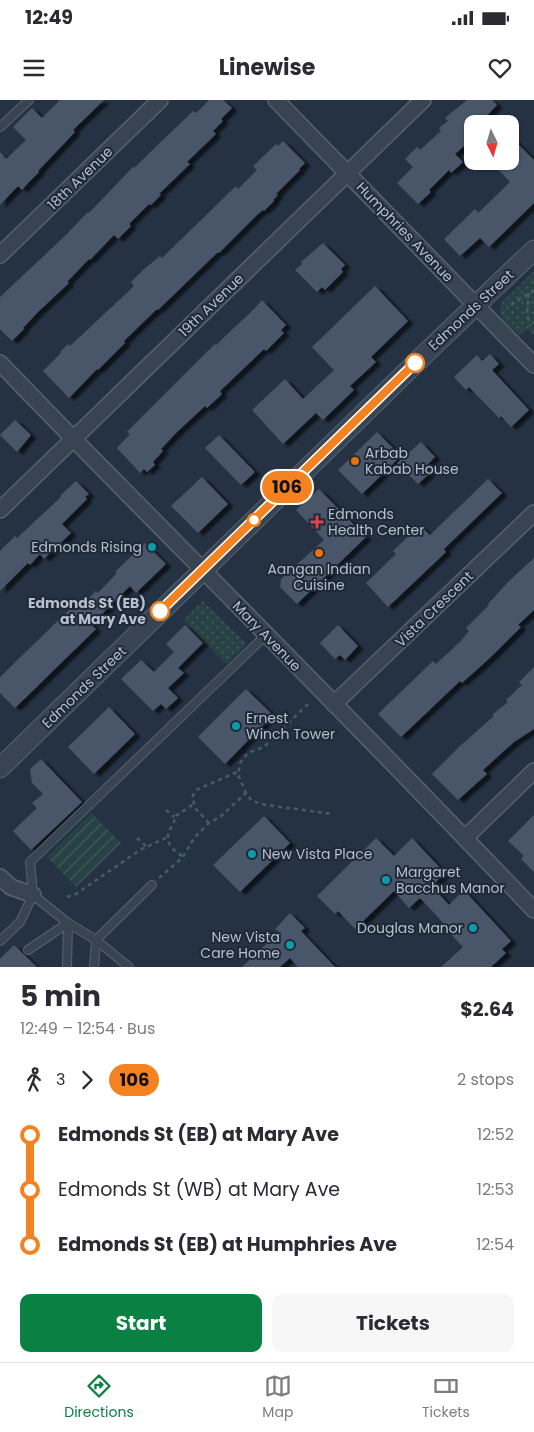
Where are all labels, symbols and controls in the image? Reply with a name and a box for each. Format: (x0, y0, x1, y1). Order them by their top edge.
text: 12:49 (25, 4, 73, 31)
text: Linewise (219, 52, 315, 83)
icon: menu (20, 54, 48, 82)
icon: heart (486, 54, 514, 82)
north arrow (464, 115, 519, 170)
map controls (464, 115, 519, 170)
street label: 18th Avenue (43, 142, 117, 214)
street label: Humphries Avenue (352, 177, 458, 287)
street label: Edmonds Street (424, 265, 518, 355)
street label: 19th Avenue (174, 269, 248, 341)
unlabelled marker (405, 353, 425, 373)
place label: Arbab Kabab House (365, 443, 459, 479)
marker: Arbab Kabab House (349, 455, 361, 467)
line badge: 106 (258, 471, 316, 503)
text: 106 (272, 474, 302, 499)
place label: Edmonds Health Center (328, 504, 425, 540)
unlabelled marker (247, 513, 261, 527)
marker: Edmonds Health Center (310, 515, 324, 529)
place label: Edmonds Rising (31, 537, 142, 557)
marker: Edmonds Rising (146, 541, 158, 553)
marker: Aangan Indian Cuisine (313, 547, 325, 559)
place label: Aangan Indian Cuisine (267, 559, 371, 595)
street label: Vista Crescent (390, 566, 478, 652)
place label: Edmonds St (EB) at Mary Ave (28, 593, 146, 629)
street label: Mary Avenue (228, 596, 306, 676)
marker: Edmonds St (EB) at Mary Ave (150, 601, 170, 621)
street label: Edmonds Street (37, 641, 131, 733)
place label: Ernest Winch Tower (246, 708, 335, 744)
marker: Ernest Winch Tower (230, 720, 242, 732)
place label: New Vista Place (262, 844, 373, 864)
marker: New Vista Place (246, 848, 258, 860)
place label: Margaret Bacchus Manor (396, 862, 505, 898)
marker: Margaret Bacchus Manor (380, 874, 392, 886)
place label: Douglas Manor (357, 918, 463, 938)
marker: Douglas Manor (467, 922, 479, 934)
place label: New Vista Care Home (200, 927, 280, 963)
marker: New Vista Care Home (284, 939, 296, 951)
text: 5 min (20, 977, 101, 1016)
text: $2.64 (460, 996, 514, 1023)
text: 12:49 – 12:54 · Bus (20, 1017, 155, 1040)
icon: walk (20, 1066, 48, 1094)
icon: forward (73, 1066, 101, 1094)
text: 106 (119, 1067, 149, 1092)
text: 3 (56, 1068, 65, 1091)
text: 2 stops (457, 1068, 514, 1091)
text: Edmonds St (EB) at Mary Ave (58, 1121, 339, 1148)
text: 12:52 (477, 1123, 514, 1146)
text: Edmonds St (WB) at Mary Ave (58, 1176, 340, 1203)
text: 12:53 (477, 1178, 514, 1201)
text: Edmonds St (EB) at Humphries Ave (58, 1231, 397, 1258)
text: 12:54 (476, 1233, 514, 1256)
button: Start (20, 1294, 262, 1352)
button: Tickets (272, 1294, 514, 1352)
tab: Directions (64, 1372, 134, 1423)
tab: Map (262, 1372, 293, 1423)
tab: Tickets (422, 1372, 470, 1423)

